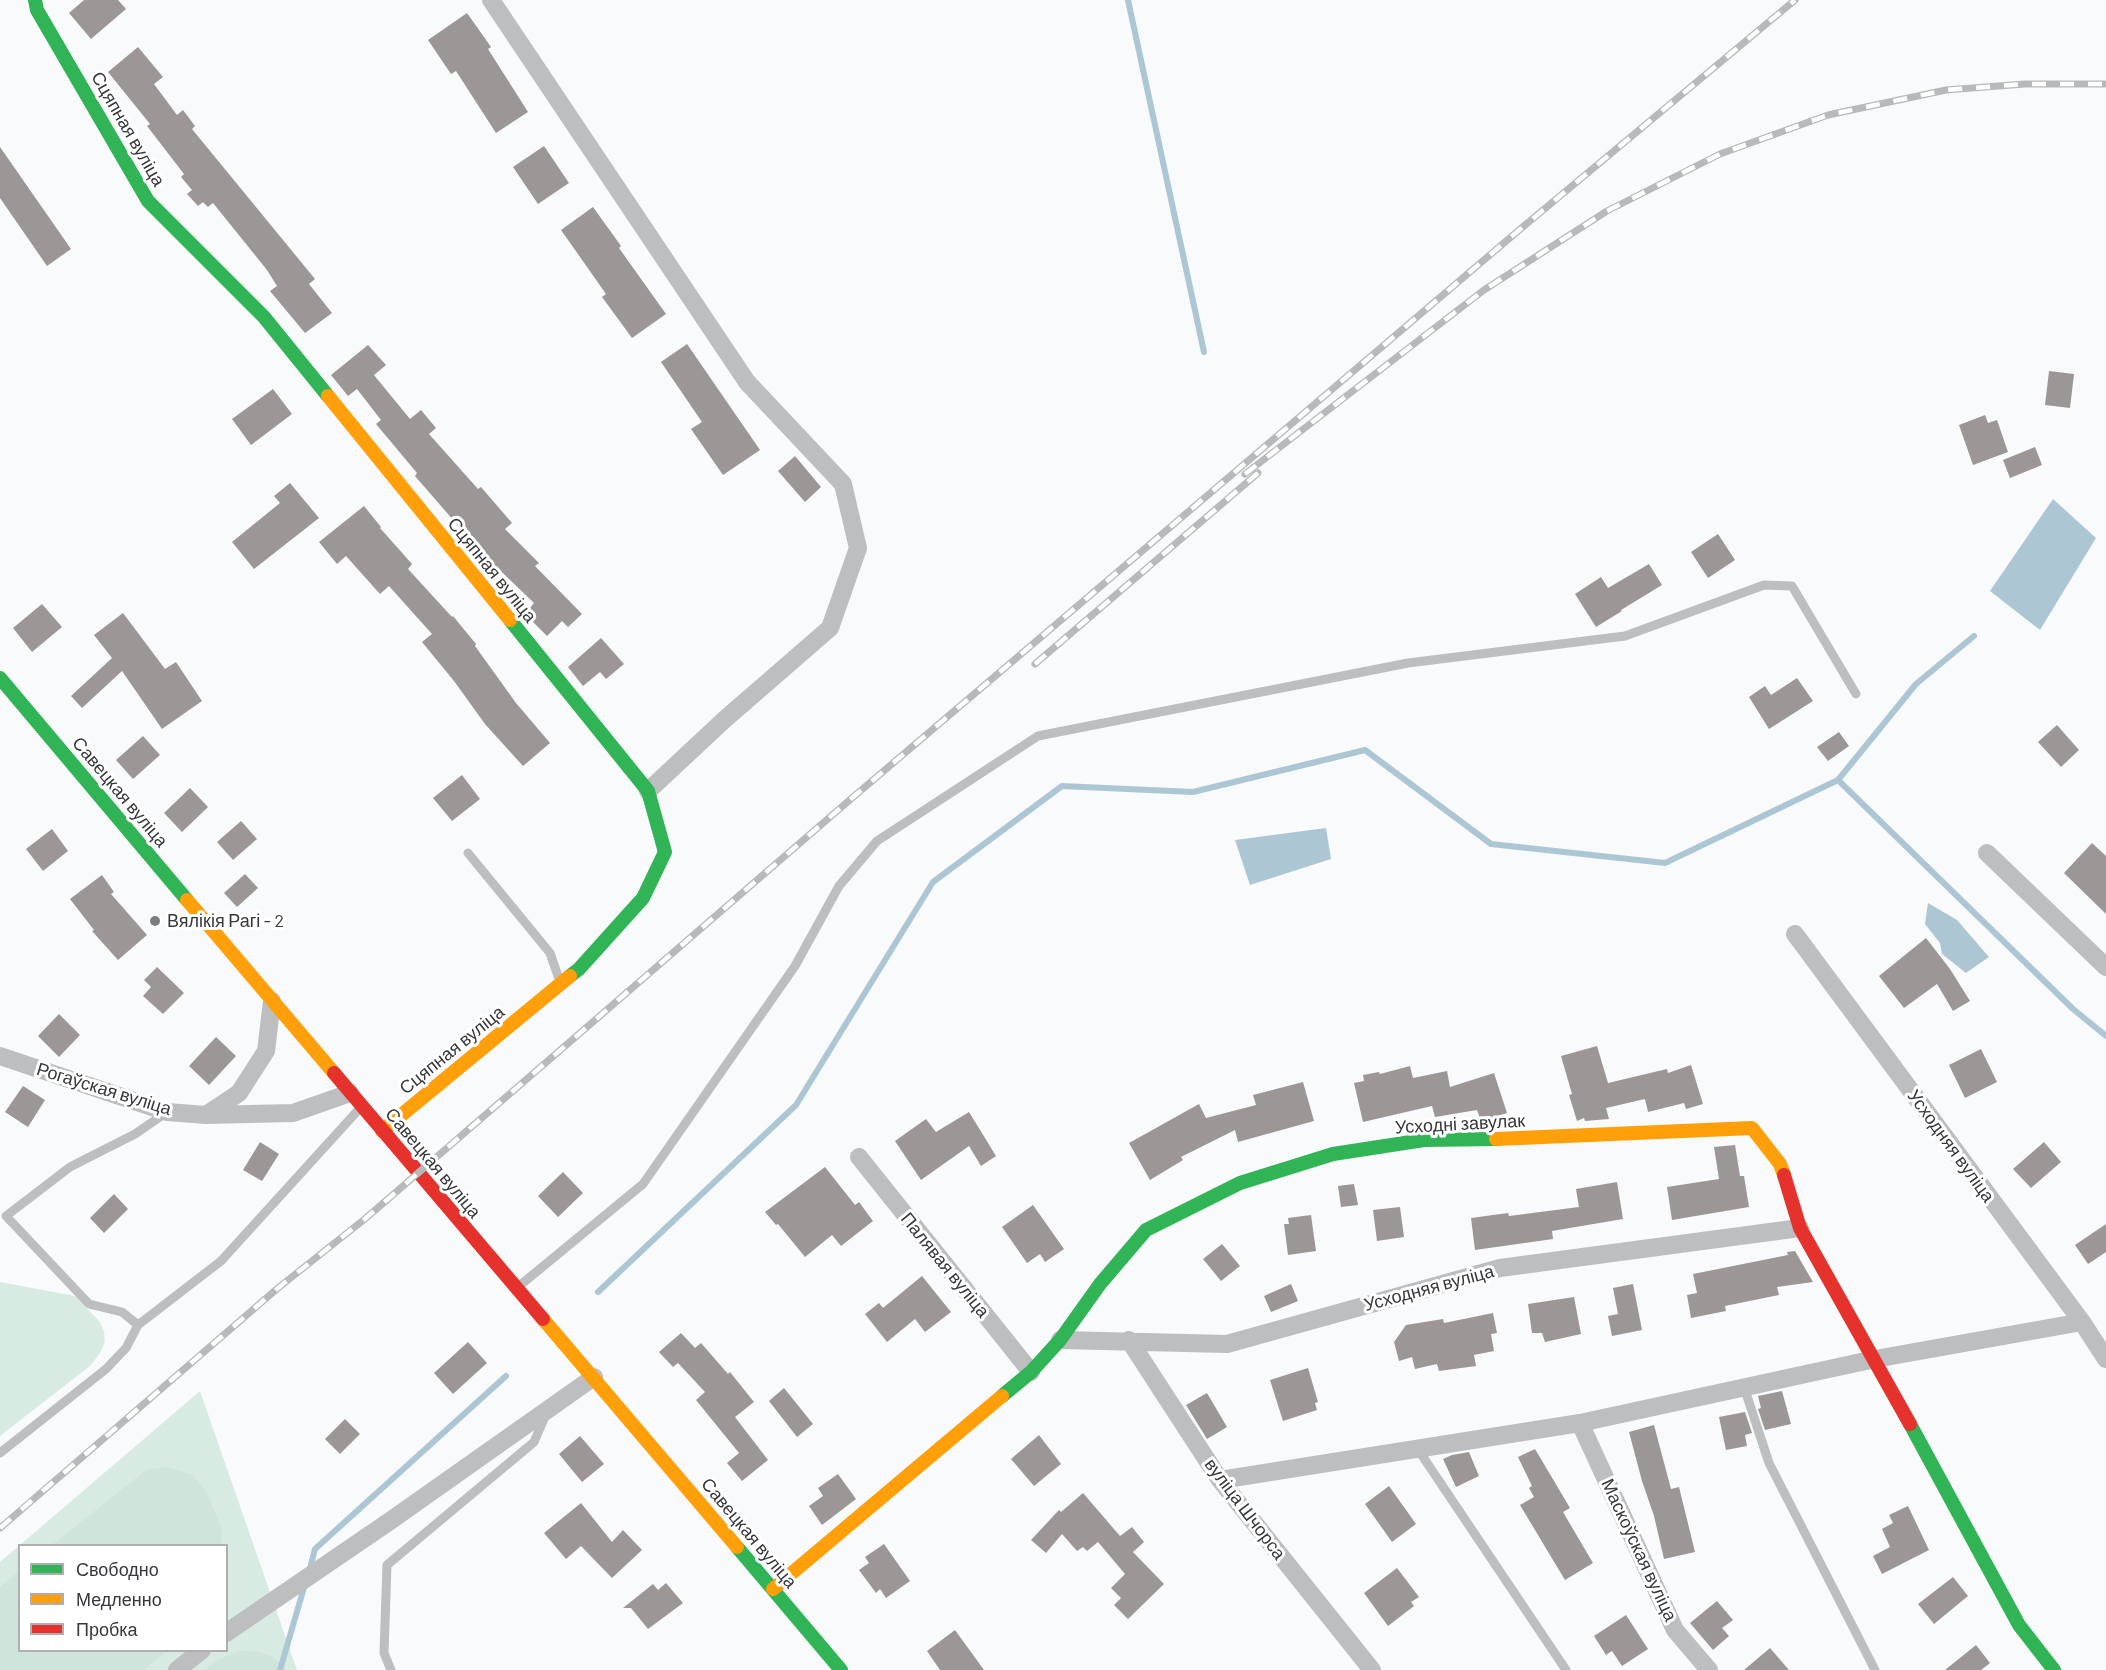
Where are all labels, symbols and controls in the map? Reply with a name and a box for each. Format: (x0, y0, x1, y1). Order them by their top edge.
street label: Сцяпная вуліца (86, 68, 170, 190)
street label: Сцяпная вуліца (443, 513, 541, 627)
street label: Савецкая вуліца (68, 733, 172, 851)
place label: Вялікія Рагі - 2 (167, 910, 284, 932)
marker: Вялікія Рагі - 2 (148, 914, 162, 928)
street label: Сцяпная вуліца (395, 1001, 509, 1099)
street label: Рогаўская вуліца (34, 1058, 174, 1120)
street label: Усходняя вуліца (1903, 1086, 1999, 1206)
street label: Савецкая вуліца (381, 1104, 485, 1222)
street label: Усходні завулак (1394, 1110, 1526, 1138)
street label: Палявая вуліца (896, 1208, 994, 1322)
street label: Усходняя вуліца (1362, 1260, 1496, 1316)
street label: вуліца Шчорса (1200, 1454, 1290, 1564)
street label: Савецкая вуліца (697, 1474, 801, 1592)
street label: Маскоўская вуліца (1597, 1475, 1681, 1625)
legend (18, 1544, 228, 1652)
text: Свободно (76, 1558, 159, 1580)
text: Медленно (76, 1588, 162, 1610)
text: Пробка (76, 1618, 138, 1640)

